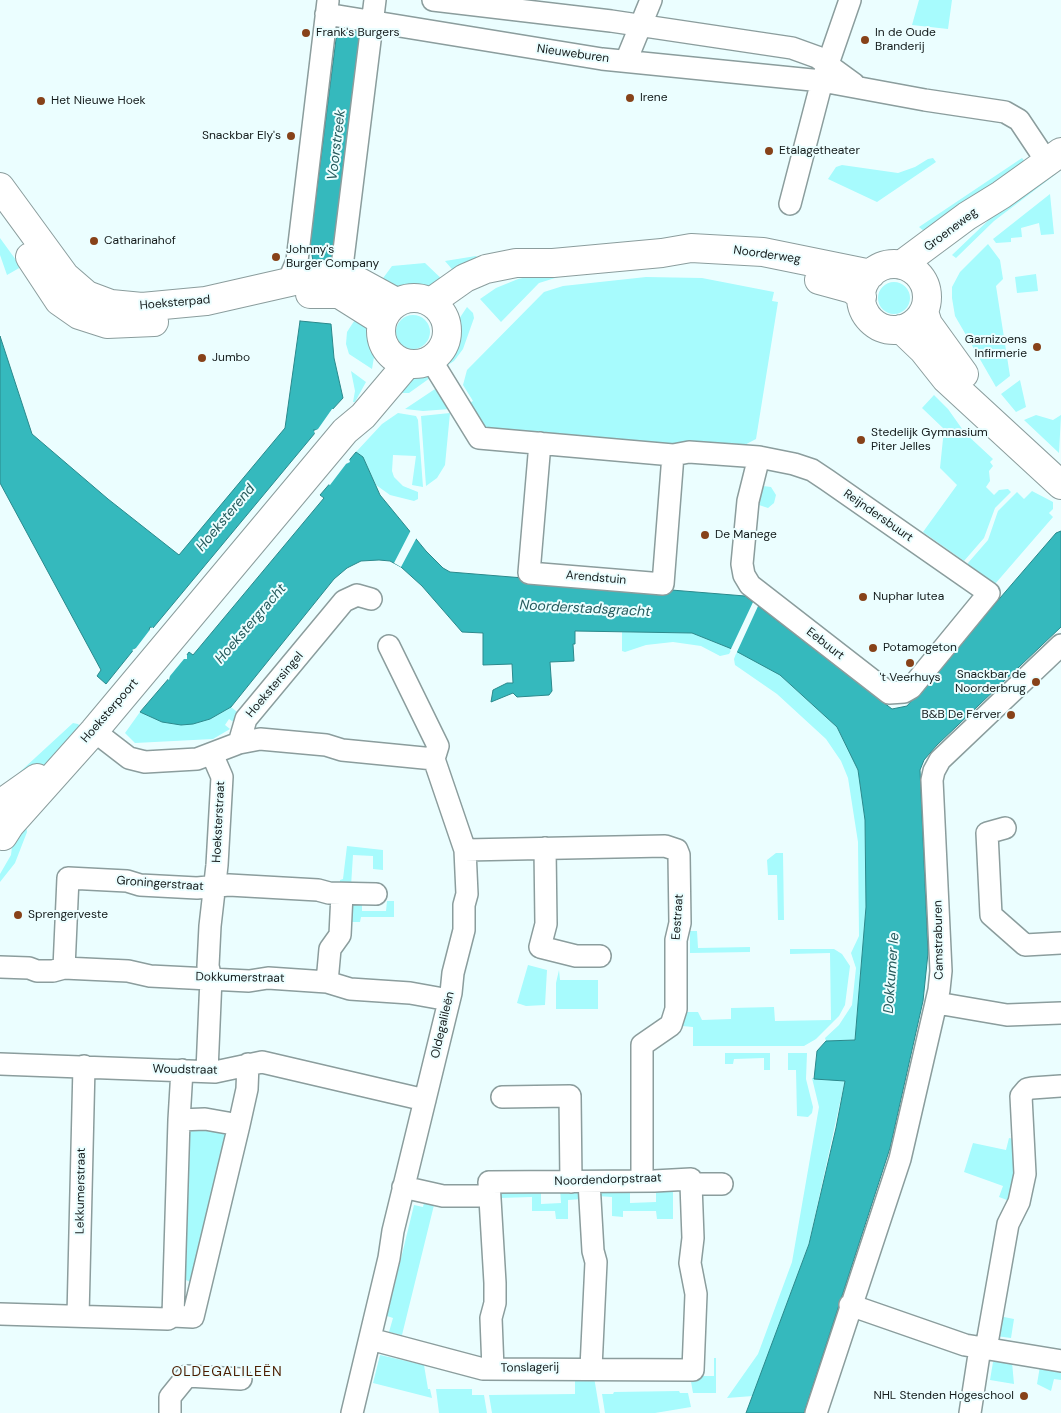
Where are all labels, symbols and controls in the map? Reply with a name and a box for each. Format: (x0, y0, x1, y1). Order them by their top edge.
place label: Frank's Burgers (316, 26, 400, 40)
place label: In de Oude Branderij (875, 26, 936, 54)
marker: Frank's Burgers (300, 27, 312, 39)
marker: In de Oude Branderij (859, 34, 871, 46)
street label: Nieuweburen (536, 42, 610, 66)
place label: Irene (640, 91, 668, 105)
marker: Irene (624, 92, 636, 104)
place label: Het Nieuwe Hoek (51, 94, 146, 108)
marker: Het Nieuwe Hoek (35, 95, 47, 107)
water label: Voorstreek (324, 109, 350, 181)
place label: Snackbar Ely's (202, 129, 281, 143)
marker: Snackbar Ely's (285, 130, 297, 142)
place label: Etalagetheater (779, 144, 860, 158)
marker: Etalagetheater (763, 145, 775, 157)
street label: Groeneweg (921, 205, 981, 255)
place label: Catharinahof (104, 234, 176, 248)
marker: Catharinahof (88, 235, 100, 247)
place label: Johnny's Burger Company (286, 243, 379, 271)
street label: Noorderweg (732, 243, 802, 267)
marker: Johnny's Burger Company (270, 251, 282, 263)
street label: Hoeksterpad (139, 293, 211, 313)
place label: Garnizoens Infirmerie (965, 333, 1027, 361)
marker: Garnizoens Infirmerie (1031, 341, 1043, 353)
place label: Jumbo (212, 351, 250, 365)
marker: Jumbo (196, 352, 208, 364)
place label: Stedelijk Gymnasium Piter Jelles (871, 426, 988, 454)
marker: Stedelijk Gymnasium Piter Jelles (855, 434, 867, 446)
water label: Hoeksterend (193, 481, 259, 555)
street label: Reijndersbuurt (840, 487, 916, 545)
place label: De Manege (715, 528, 777, 542)
marker: De Manege (699, 529, 711, 541)
street label: Arendstuin (565, 568, 627, 588)
water label: Hoekstergracht (212, 581, 290, 667)
place label: Nuphar lutea (873, 590, 944, 604)
marker: Nuphar lutea (857, 591, 869, 603)
water label: Noorderstadsgracht (519, 597, 651, 621)
street label: Eebuurt (803, 625, 847, 663)
place label: Potamogeton (883, 641, 957, 655)
marker: Potamogeton (867, 642, 879, 654)
street label: Hoekstersingel (243, 649, 307, 721)
marker: 't Veerhuys (904, 657, 916, 669)
place label: Snackbar de Noorderbrug (955, 668, 1026, 696)
place label: 't Veerhuys (879, 671, 941, 685)
street label: Hoeksterpoort (78, 676, 142, 746)
marker: Snackbar de Noorderbrug (1030, 676, 1042, 688)
place label: B&B De Ferver (922, 708, 1001, 722)
marker: B&B De Ferver (1005, 709, 1017, 721)
street label: Hoeksterstraat (210, 781, 228, 863)
street label: Groningerstraat (116, 874, 204, 894)
street label: Eestraat (669, 894, 687, 940)
street label: Camstraburen (931, 900, 947, 980)
place label: Sprengerveste (28, 908, 108, 922)
marker: Sprengerveste (12, 909, 24, 921)
water label: Dokkumer Ie (881, 932, 903, 1014)
street label: Dokkumerstraat (195, 970, 285, 986)
street label: Oldegalileën (428, 990, 458, 1060)
street label: Woudstraat (152, 1062, 218, 1078)
street label: Lekkumerstraat (73, 1148, 89, 1234)
street label: Noordendorpstraat (554, 1171, 662, 1189)
street label: Tonslagerij (501, 1360, 559, 1376)
district label: OLDEGALILEËN (170, 1364, 284, 1380)
place label: NHL Stenden Hogeschool (873, 1389, 1014, 1403)
marker: NHL Stenden Hogeschool (1018, 1390, 1030, 1402)

